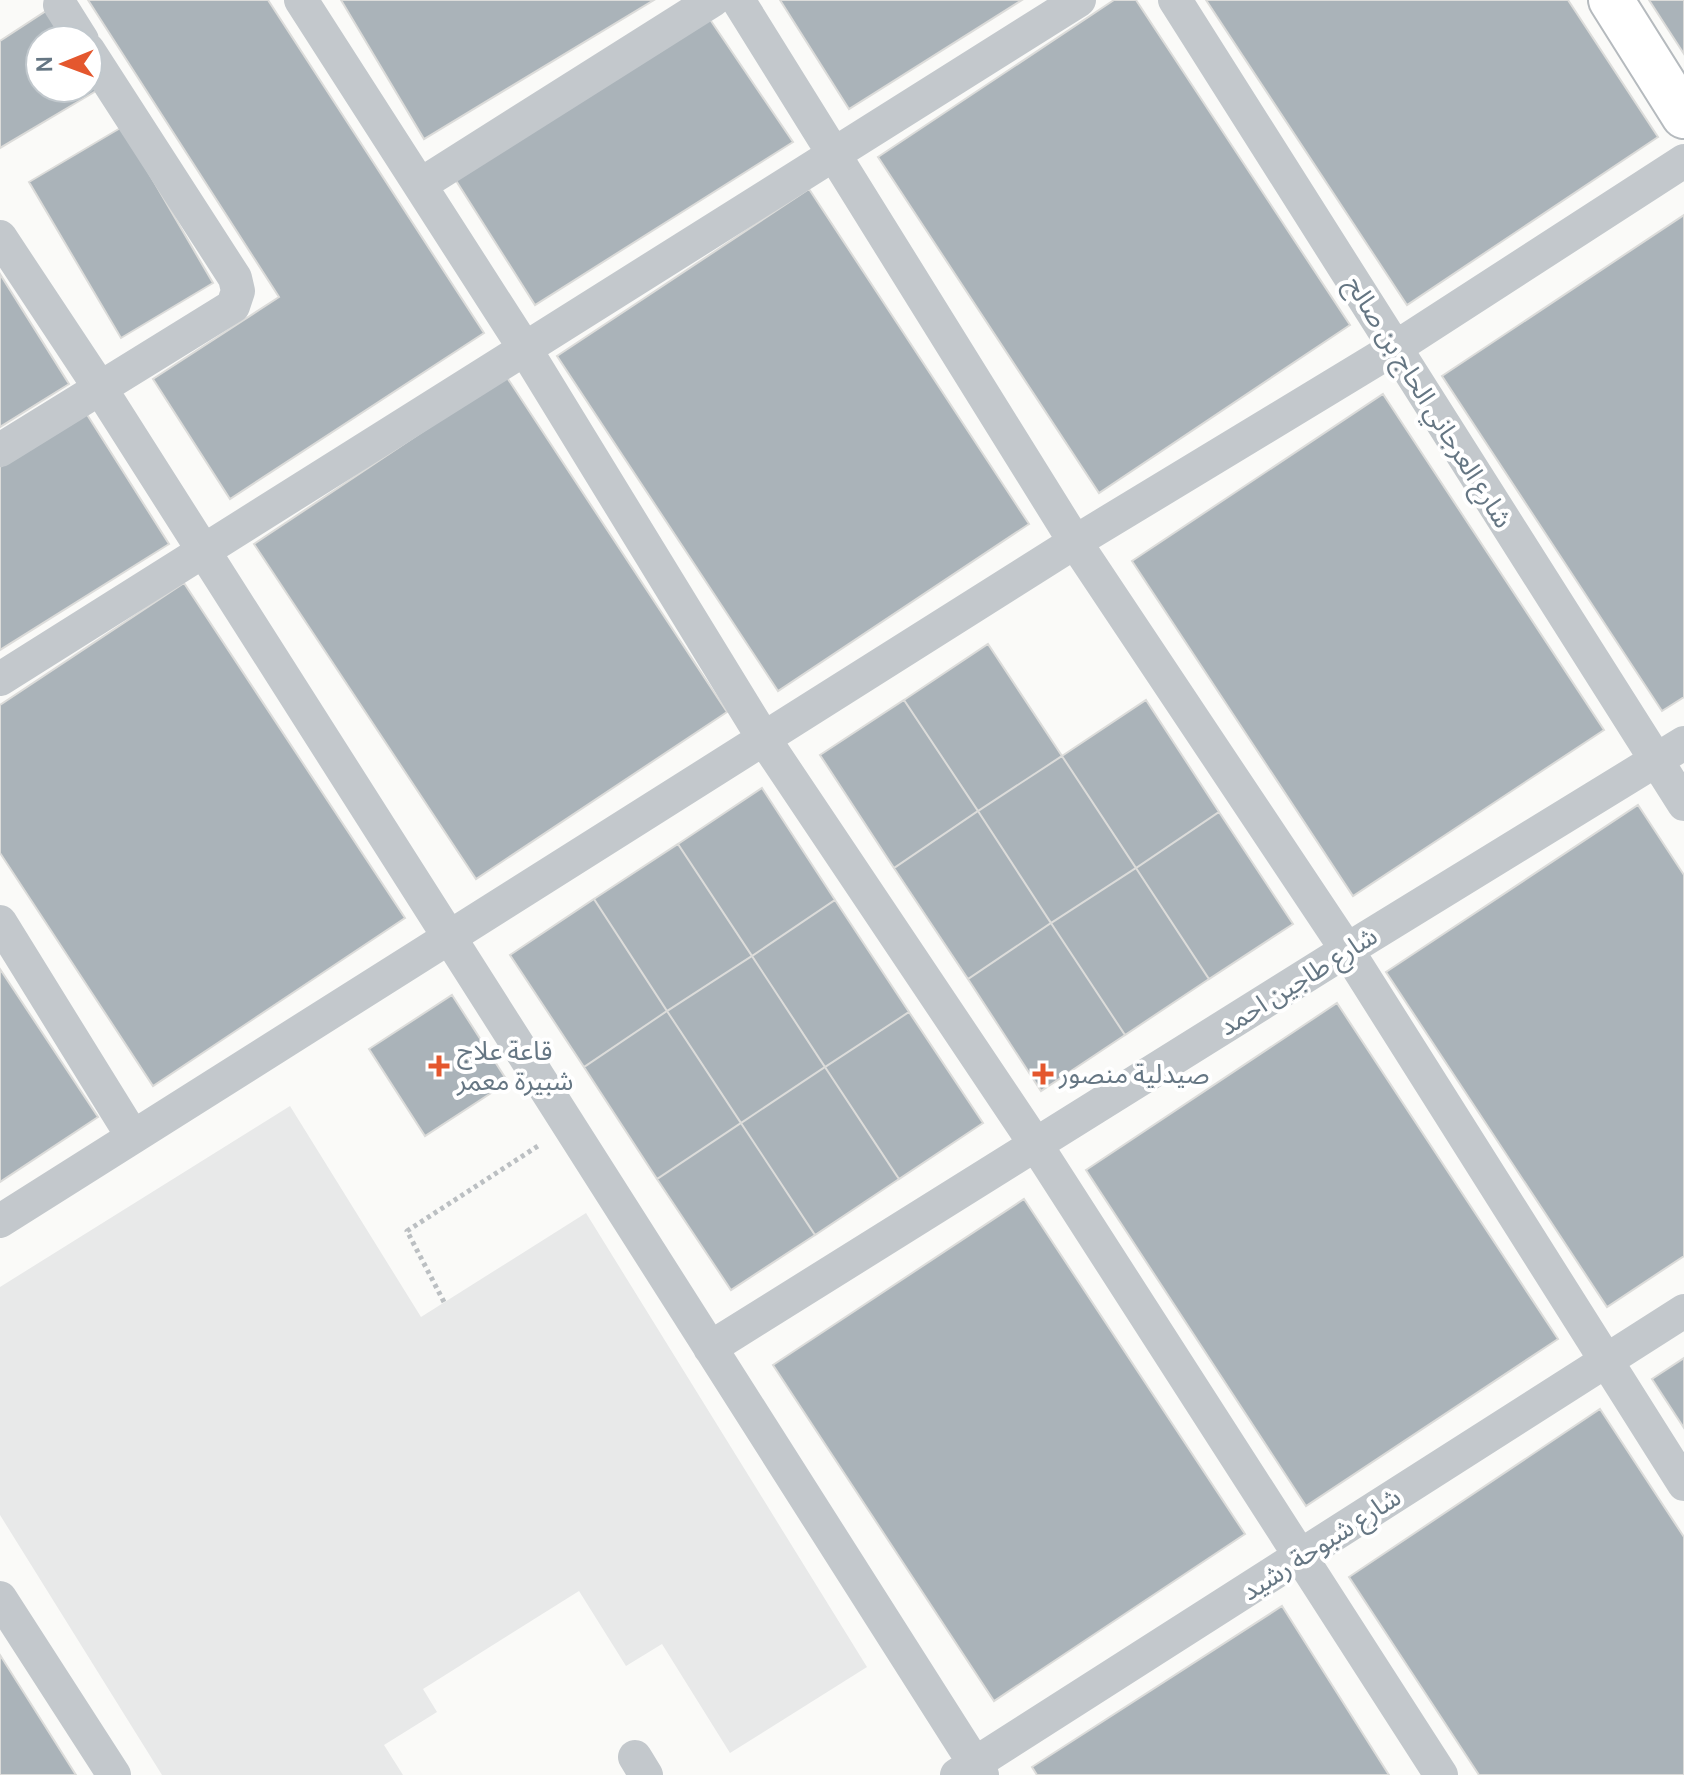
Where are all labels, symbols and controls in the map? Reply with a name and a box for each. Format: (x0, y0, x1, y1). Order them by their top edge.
north arrow (24, 24, 104, 104)
text: N (29, 56, 59, 73)
street label: شارع العرجاني الحاج بن صالح (1335, 269, 1522, 536)
street label: شارع طاجين احمد (1211, 917, 1385, 1045)
place label: قاعة علاج شبيرة معمر (456, 1032, 574, 1098)
marker: قاعة علاج شبيرة معمر (428, 1055, 450, 1077)
place label: صيدلية منصور (1058, 1055, 1209, 1091)
marker: صيدلية منصور (1034, 1065, 1052, 1083)
street label: شارع شبوحة رشيد (1234, 1478, 1408, 1610)

